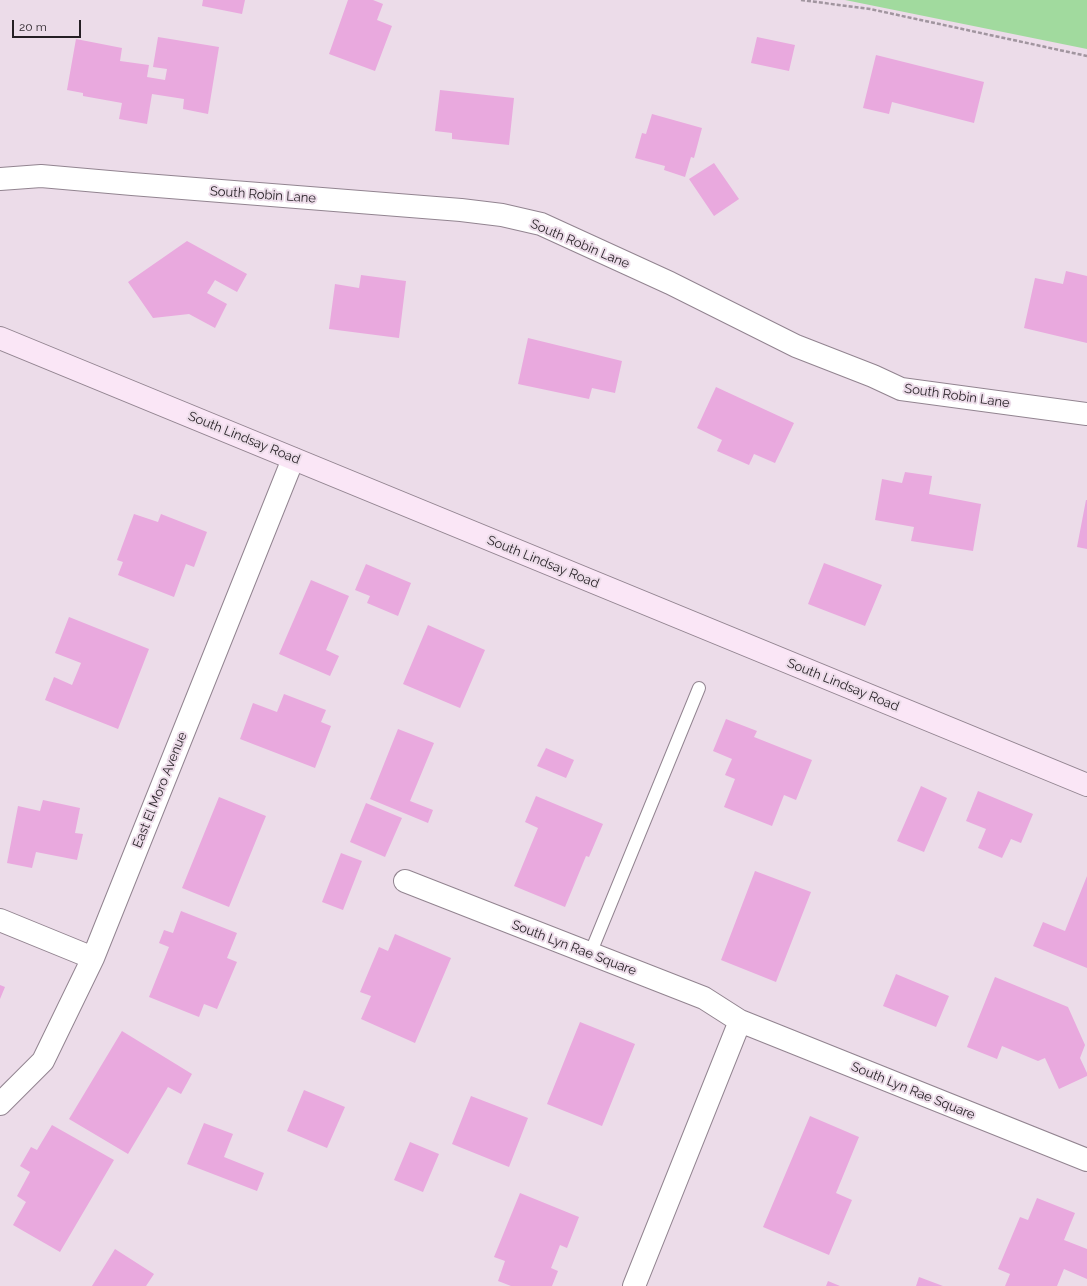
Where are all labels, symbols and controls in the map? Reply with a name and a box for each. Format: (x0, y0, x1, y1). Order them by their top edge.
scale bar (14, 12, 83, 38)
text: 20 m (19, 20, 47, 34)
street label: South Robin Lane (209, 184, 317, 206)
street label: South Robin Lane (528, 216, 632, 272)
street label: South Robin Lane (903, 381, 1011, 411)
street label: South Lindsay Road (186, 408, 302, 468)
street label: South Lindsay Road (485, 532, 601, 592)
street label: South Lindsay Road (785, 655, 901, 715)
street label: East El Moro Avenue (130, 730, 190, 850)
street label: South Lyn Rae Square (509, 917, 639, 979)
street label: South Lyn Rae Square (849, 1059, 977, 1123)

